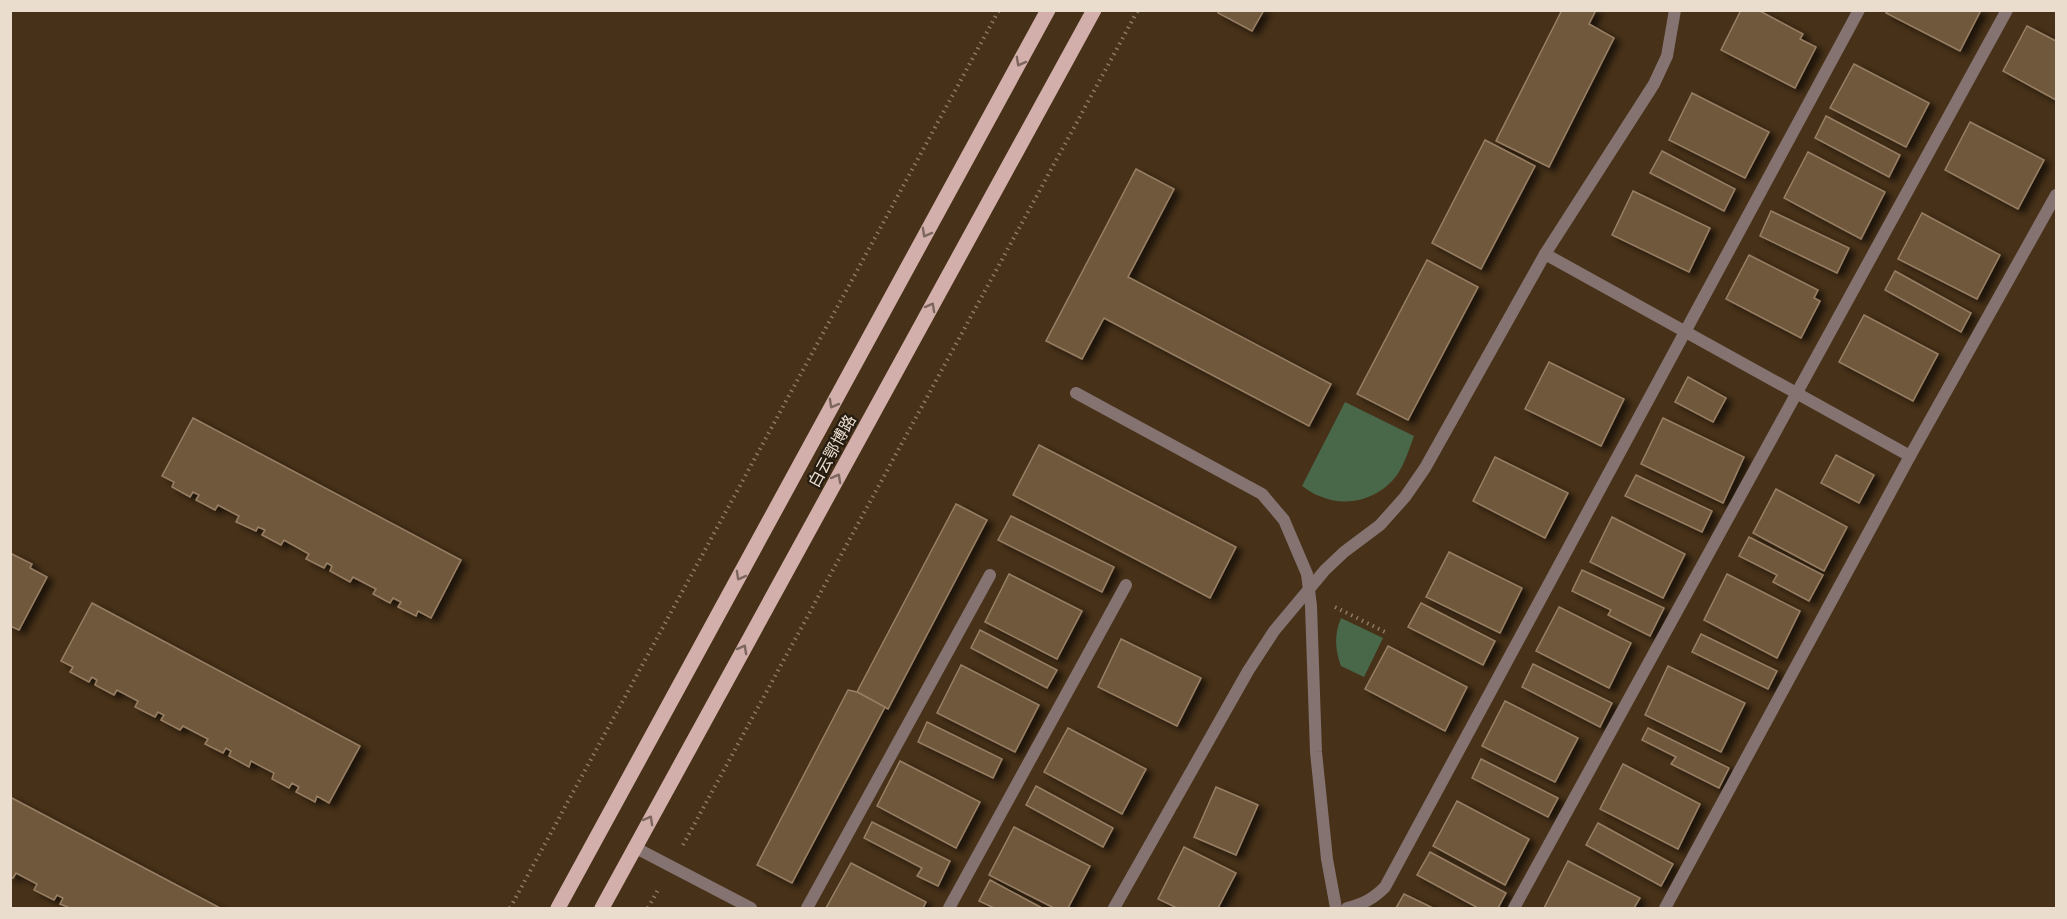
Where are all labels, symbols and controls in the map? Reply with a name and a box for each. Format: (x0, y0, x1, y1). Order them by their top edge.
one-way arrow (1016, 56, 1027, 66)
one-way arrow (922, 227, 934, 237)
one-way arrow (924, 303, 935, 313)
one-way arrow (829, 398, 840, 409)
street label: 白云鄂博路 (804, 411, 860, 491)
one-way arrow (830, 474, 841, 484)
one-way arrow (736, 569, 747, 580)
one-way arrow (736, 645, 747, 655)
one-way arrow (642, 816, 653, 826)

